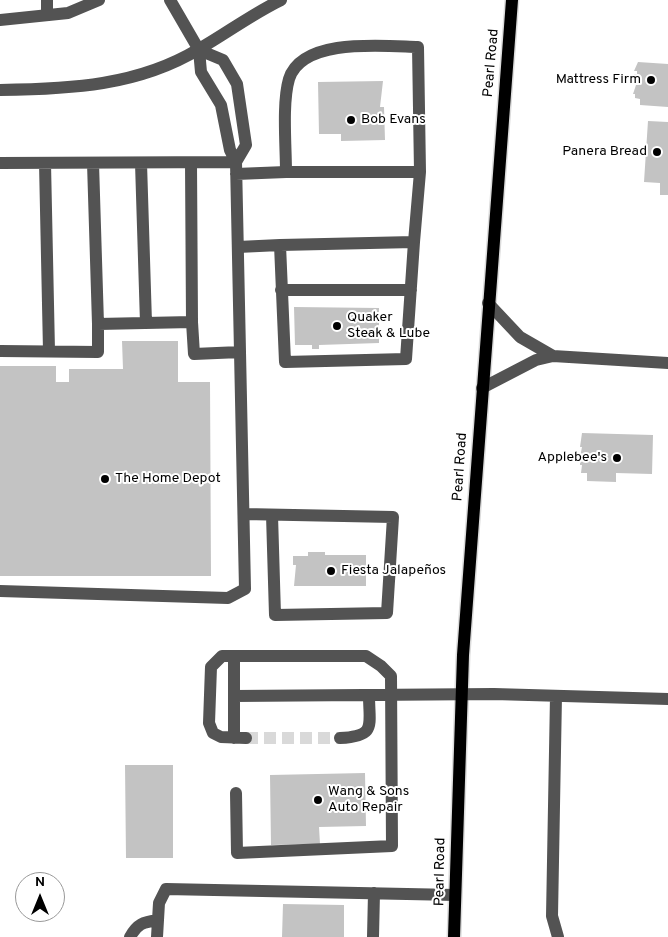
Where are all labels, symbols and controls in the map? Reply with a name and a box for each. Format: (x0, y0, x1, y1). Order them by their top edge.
street label: Pearl Road (481, 28, 503, 98)
place label: Mattress Firm (556, 72, 641, 88)
marker: Mattress Firm (645, 74, 657, 86)
place label: Bob Evans (361, 112, 426, 128)
marker: Bob Evans (345, 114, 357, 126)
place label: Panera Bread (562, 144, 647, 160)
marker: Panera Bread (651, 146, 663, 158)
place label: Quaker Steak & Lube (347, 310, 430, 342)
marker: Quaker Steak & Lube (331, 320, 343, 332)
street label: Pearl Road (450, 432, 472, 502)
place label: Applebee's (538, 450, 607, 466)
marker: Applebee's (611, 452, 623, 464)
place label: The Home Depot (115, 471, 221, 487)
marker: The Home Depot (99, 473, 111, 485)
place label: Fiesta Jalapeños (341, 563, 446, 579)
marker: Fiesta Jalapeños (325, 565, 337, 577)
place label: Wang & Sons Auto Repair (328, 784, 409, 816)
marker: Wang & Sons Auto Repair (312, 794, 324, 806)
street label: Pearl Road (432, 838, 450, 906)
north arrow (15, 872, 65, 922)
text: N (35, 874, 45, 891)

